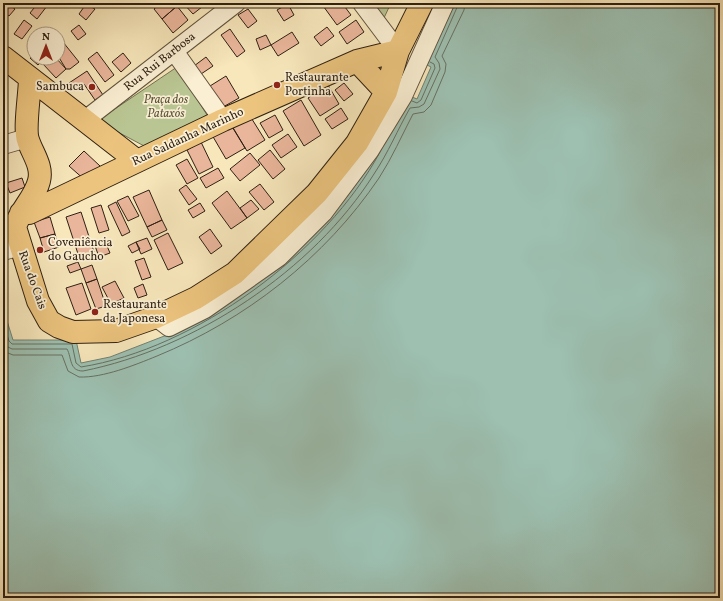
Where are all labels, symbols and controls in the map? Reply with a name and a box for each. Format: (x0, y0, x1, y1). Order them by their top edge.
north arrow (26, 26, 66, 66)
street label: Rua Rui Barbosa (121, 29, 199, 95)
text: N (42, 30, 50, 45)
place label: Restaurante Portinha (285, 70, 349, 100)
place label: Sambuca (36, 79, 84, 95)
marker: Restaurante Portinha (272, 80, 282, 90)
marker: Sambuca (87, 82, 97, 92)
park label: Praça dos Pataxós (144, 92, 189, 122)
street label: Rua Saldanha Marinho (130, 104, 246, 170)
place label: Coveniência do Gaucho (48, 235, 113, 265)
marker: Coveniência do Gaucho (35, 245, 45, 255)
street label: Rua do Cais (14, 248, 50, 312)
place label: Restaurante da Japonesa (103, 297, 167, 327)
marker: Restaurante da Japonesa (90, 307, 100, 317)

